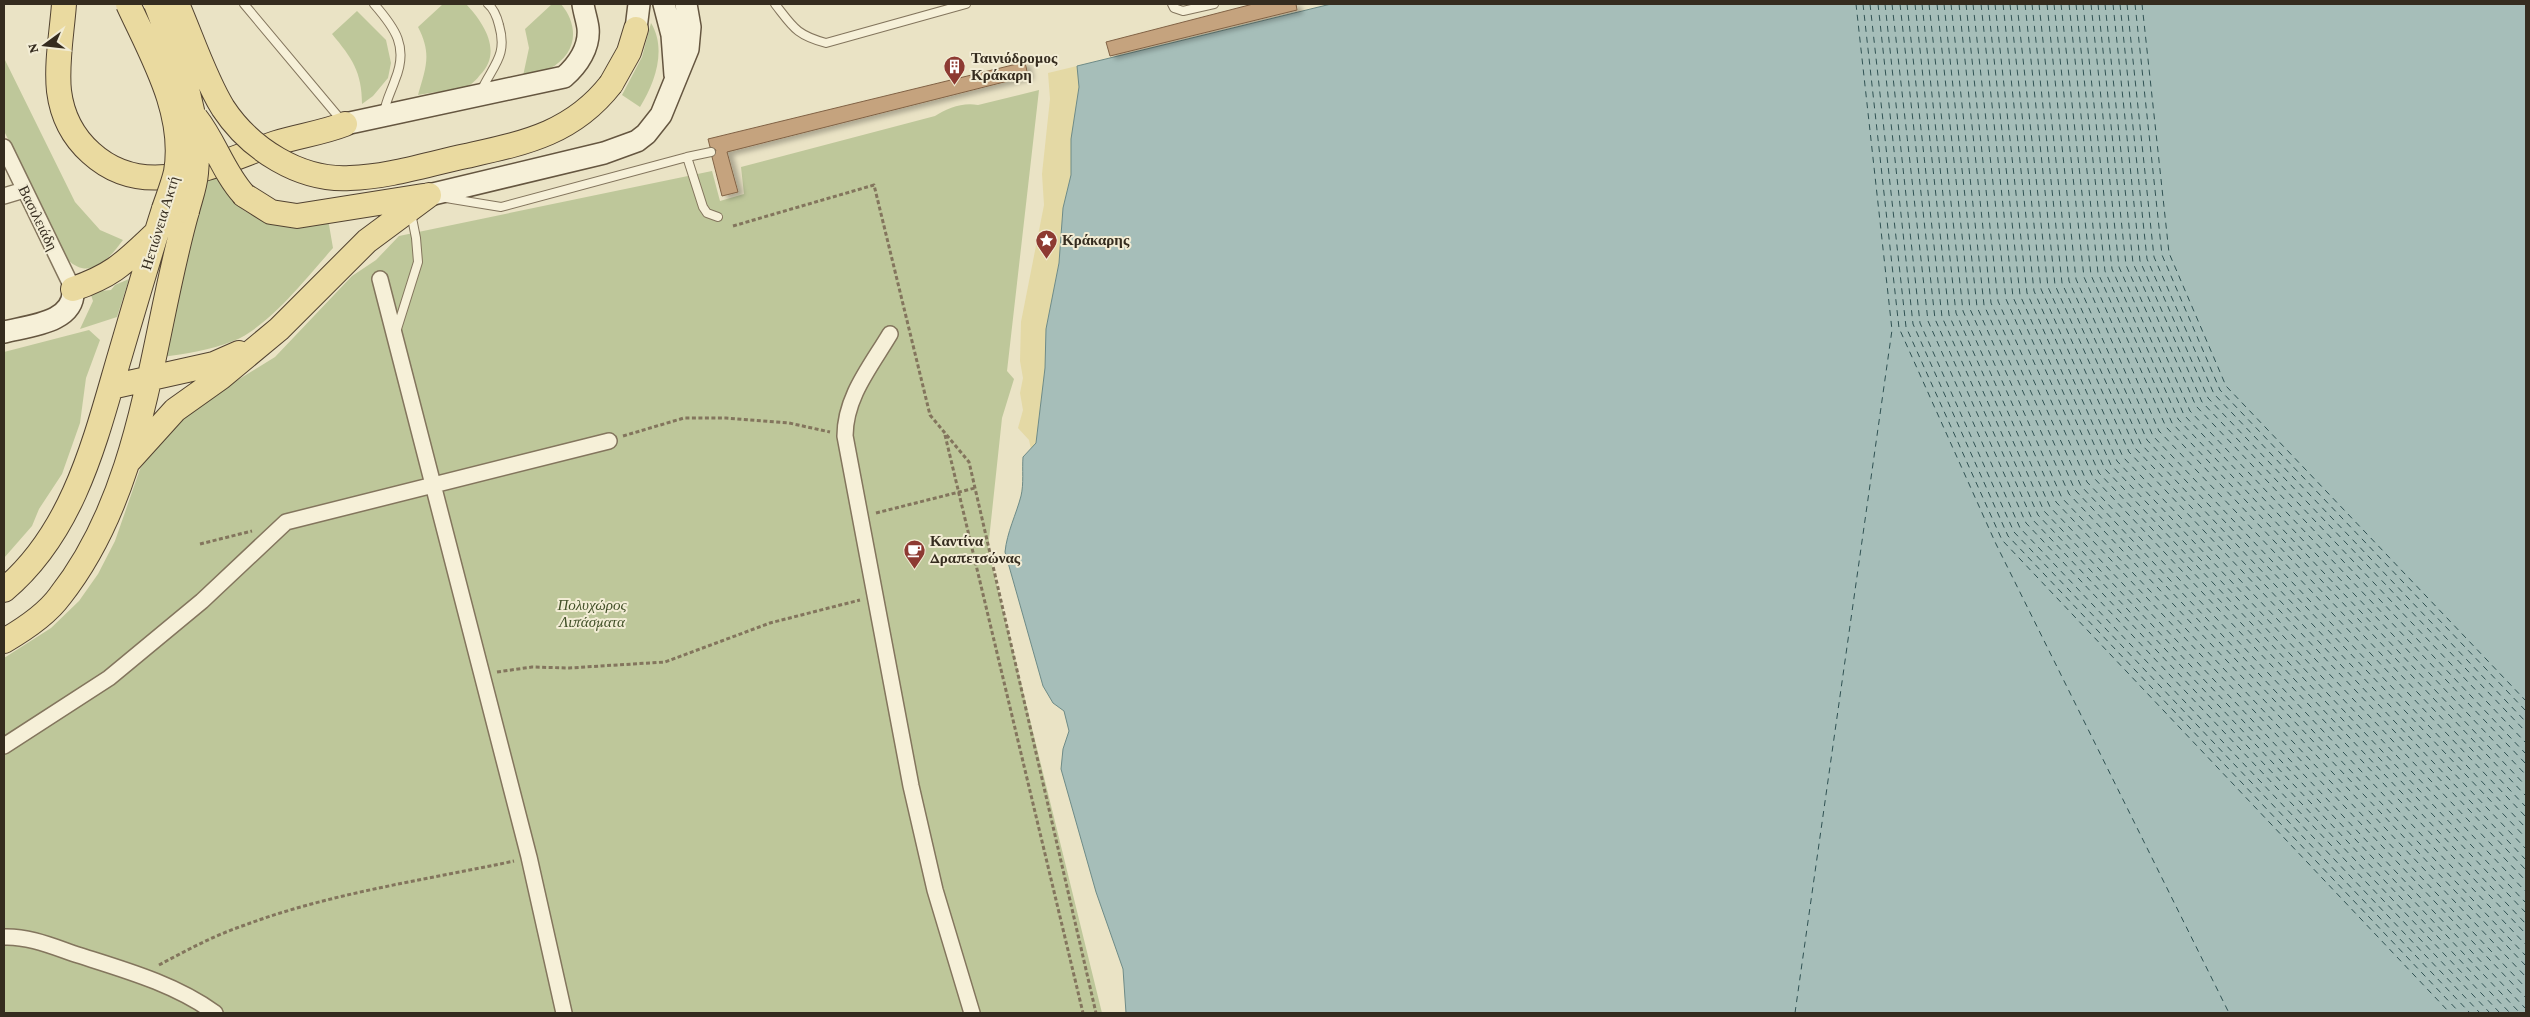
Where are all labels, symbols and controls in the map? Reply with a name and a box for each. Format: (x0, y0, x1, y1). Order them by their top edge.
north arrow (20, 20, 70, 70)
text: N (23, 41, 41, 55)
place label: Ταινιόδρομος Κράκαρη (971, 50, 1058, 83)
building icon: Ταινιόδρομος Κράκαρη (943, 55, 967, 86)
street label: Ηετιώνεια Ακτή (138, 174, 182, 272)
street label: Βασιλειάδη (15, 183, 61, 253)
place icon: Κράκαρης (1034, 228, 1058, 259)
place label: Κράκαρης (1062, 232, 1130, 248)
place label: Καντίνα Δραπετσώνας (930, 533, 1021, 566)
cafe icon: Καντίνα Δραπετσώνας (902, 538, 926, 569)
park label: Πολυχώρος Λιπάσματα (557, 597, 627, 631)

